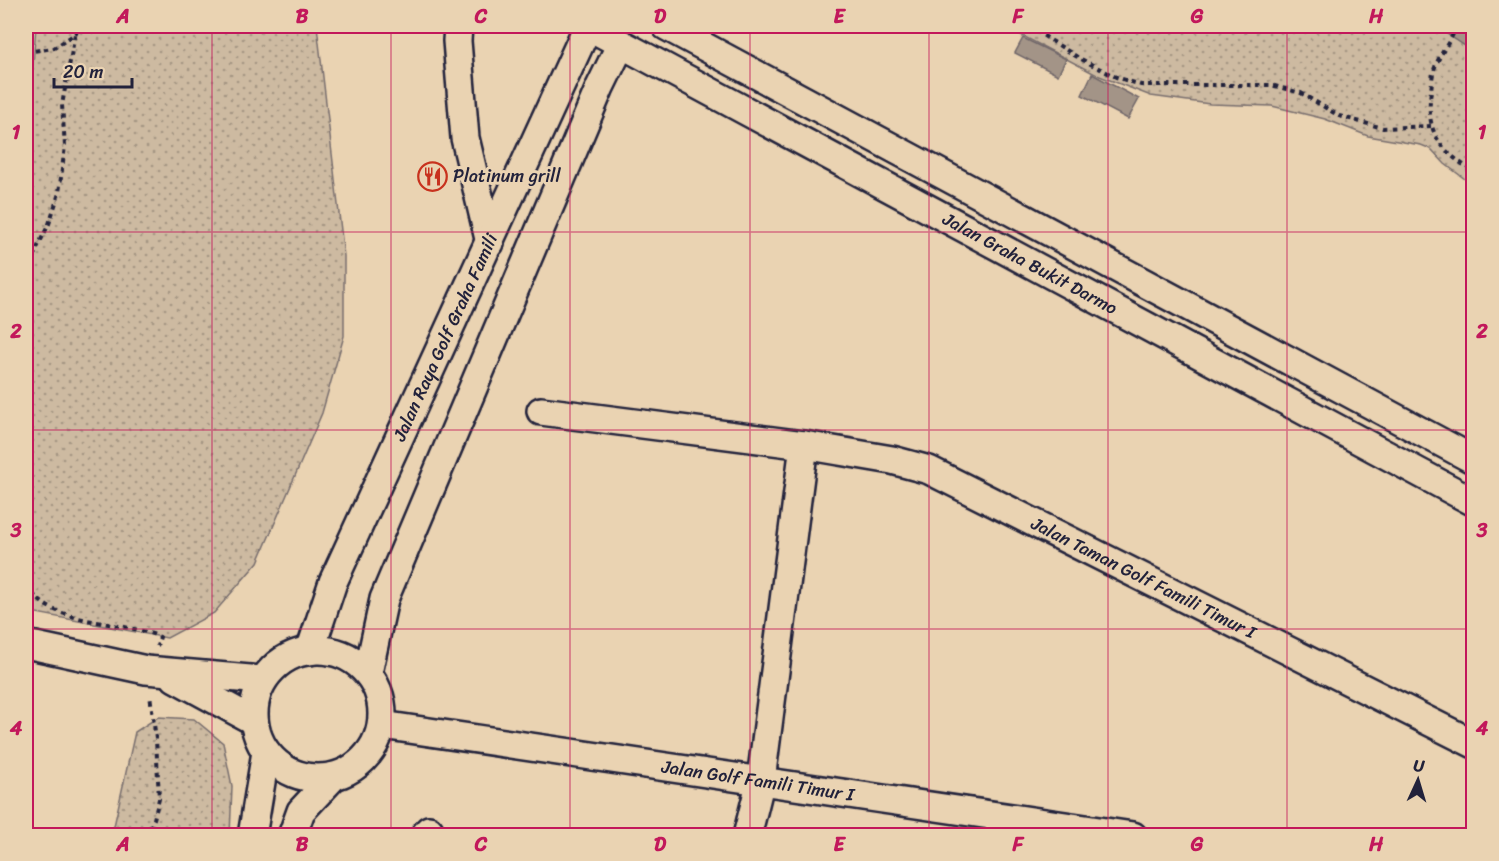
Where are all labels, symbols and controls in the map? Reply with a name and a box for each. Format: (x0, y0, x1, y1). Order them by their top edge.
text: A (115, 0, 130, 34)
text: B (296, 0, 309, 34)
text: C (474, 0, 488, 34)
text: D (654, 0, 667, 34)
text: E (833, 0, 846, 34)
text: F (1012, 0, 1025, 34)
text: G (1190, 0, 1204, 34)
text: H (1368, 0, 1384, 34)
scale bar (54, 51, 132, 89)
text: 20 m (63, 56, 103, 88)
text: 1 (12, 115, 21, 150)
text: 1 (1478, 115, 1487, 150)
restaurant icon: Platinum grill (416, 160, 448, 192)
place label: Platinum grill (453, 160, 561, 192)
street label: Jalan Graha Bukit Darmo (936, 203, 1124, 324)
street label: Jalan Raya Golf Graha Famili (383, 227, 507, 447)
text: 2 (9, 314, 22, 349)
text: 2 (1475, 314, 1488, 349)
street label: Jalan Taman Golf Famili Timur I (1025, 507, 1263, 649)
text: 3 (10, 513, 22, 548)
text: 3 (1476, 513, 1488, 548)
text: 4 (9, 711, 23, 746)
text: 4 (1475, 711, 1489, 746)
street label: Jalan Golf Famili Timur I (659, 750, 858, 811)
north arrow (1388, 750, 1448, 810)
text: U (1413, 751, 1427, 780)
text: A (115, 827, 130, 861)
text: B (296, 827, 309, 861)
text: C (474, 827, 488, 861)
text: D (654, 827, 667, 861)
text: E (833, 827, 846, 861)
text: F (1012, 827, 1025, 861)
text: G (1190, 827, 1204, 861)
text: H (1368, 827, 1384, 861)

